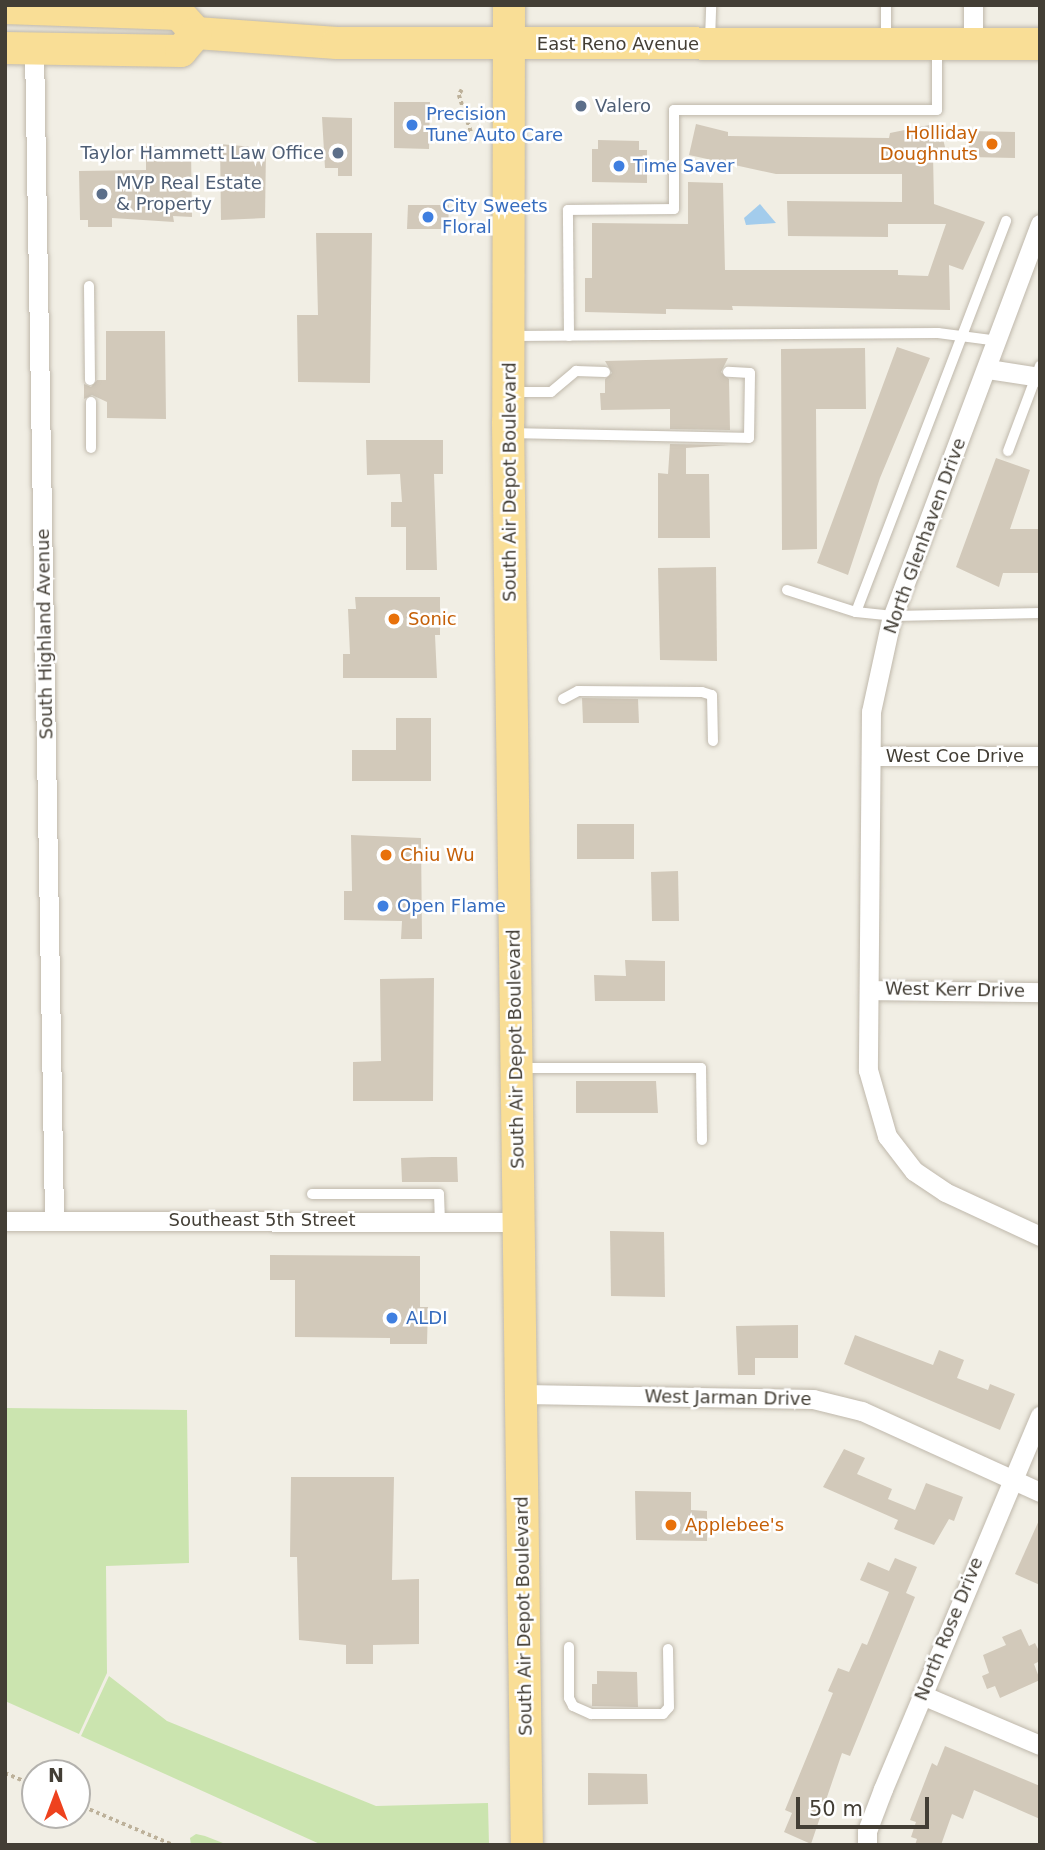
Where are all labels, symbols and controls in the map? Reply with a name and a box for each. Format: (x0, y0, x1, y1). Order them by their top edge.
street label: East Reno Avenue (537, 33, 699, 55)
place label: Valero (595, 95, 651, 117)
marker: Valero (573, 98, 589, 114)
place label: Precision Tune Auto Care (426, 104, 563, 146)
marker: Precision Tune Auto Care (404, 117, 420, 133)
place label: Holliday Doughnuts (880, 123, 978, 166)
marker: Holliday Doughnuts (984, 136, 1000, 152)
place label: Taylor Hammett Law Office (81, 142, 324, 164)
marker: Taylor Hammett Law Office (330, 145, 346, 161)
place label: Time Saver (633, 155, 734, 177)
marker: Time Saver (611, 158, 627, 174)
place label: MVP Real Estate & Property (116, 173, 262, 216)
marker: MVP Real Estate & Property (94, 186, 110, 202)
place label: City Sweets Floral (442, 196, 548, 238)
marker: City Sweets Floral (420, 209, 436, 225)
street label: South Air Depot Boulevard (499, 362, 521, 602)
street label: North Glenhaven Drive (879, 435, 971, 637)
street label: South Highland Avenue (32, 528, 58, 740)
place label: Sonic (408, 608, 457, 630)
marker: Sonic (386, 611, 402, 627)
street label: West Coe Drive (886, 745, 1024, 767)
place label: Chiu Wu (400, 844, 475, 866)
marker: Chiu Wu (378, 847, 394, 863)
place label: Open Flame (397, 895, 506, 917)
marker: Open Flame (375, 898, 391, 914)
street label: South Air Depot Boulevard (503, 929, 529, 1169)
street label: West Kerr Drive (885, 978, 1025, 1002)
street label: Southeast 5th Street (169, 1209, 355, 1231)
place label: ALDI (406, 1307, 448, 1329)
marker: ALDI (384, 1310, 400, 1326)
street label: West Jarman Drive (644, 1386, 812, 1410)
street label: South Air Depot Boulevard (511, 1496, 537, 1736)
place label: Applebee's (685, 1514, 784, 1536)
marker: Applebee's (663, 1517, 679, 1533)
street label: North Rose Drive (910, 1554, 988, 1704)
north arrow (21, 1759, 91, 1829)
text: N (48, 1764, 64, 1786)
scale bar (800, 1784, 933, 1828)
text: 50 m (809, 1797, 863, 1821)

